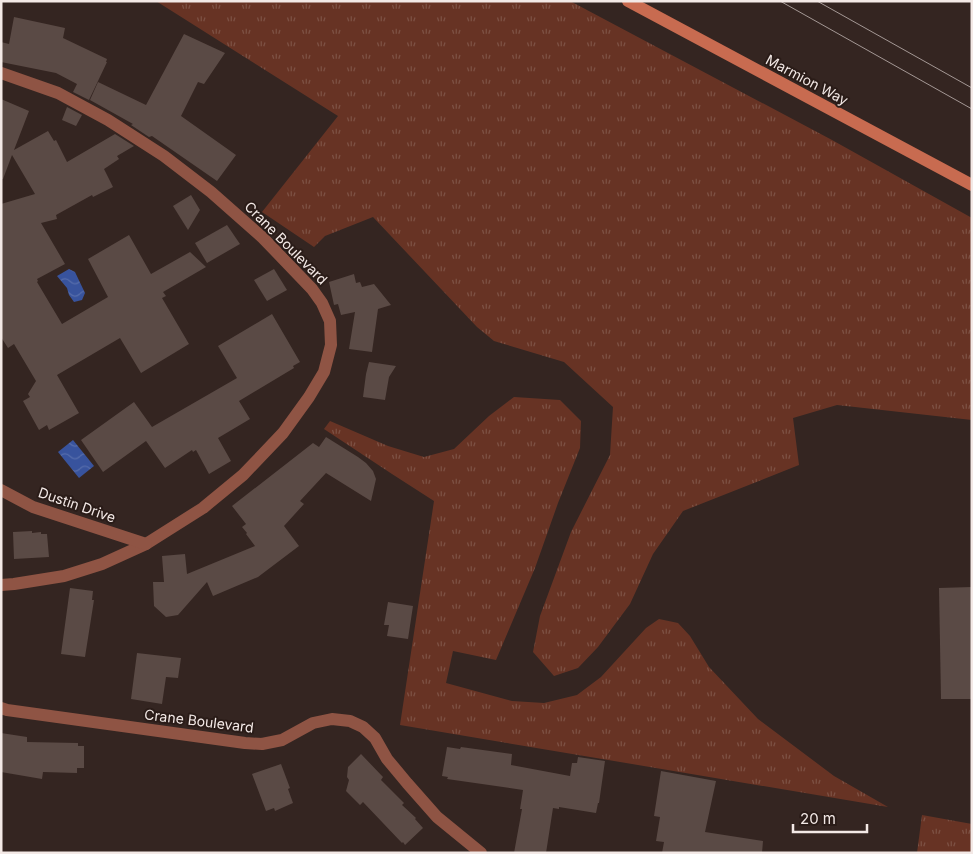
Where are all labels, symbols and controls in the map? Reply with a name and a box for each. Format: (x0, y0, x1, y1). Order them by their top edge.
street label: Marmion Way (763, 51, 851, 108)
street label: Crane Boulevard (241, 198, 331, 288)
street label: Dustin Drive (36, 483, 118, 526)
street label: Crane Boulevard (143, 705, 255, 736)
scale bar (793, 802, 867, 834)
text: 20 m (800, 809, 836, 828)

